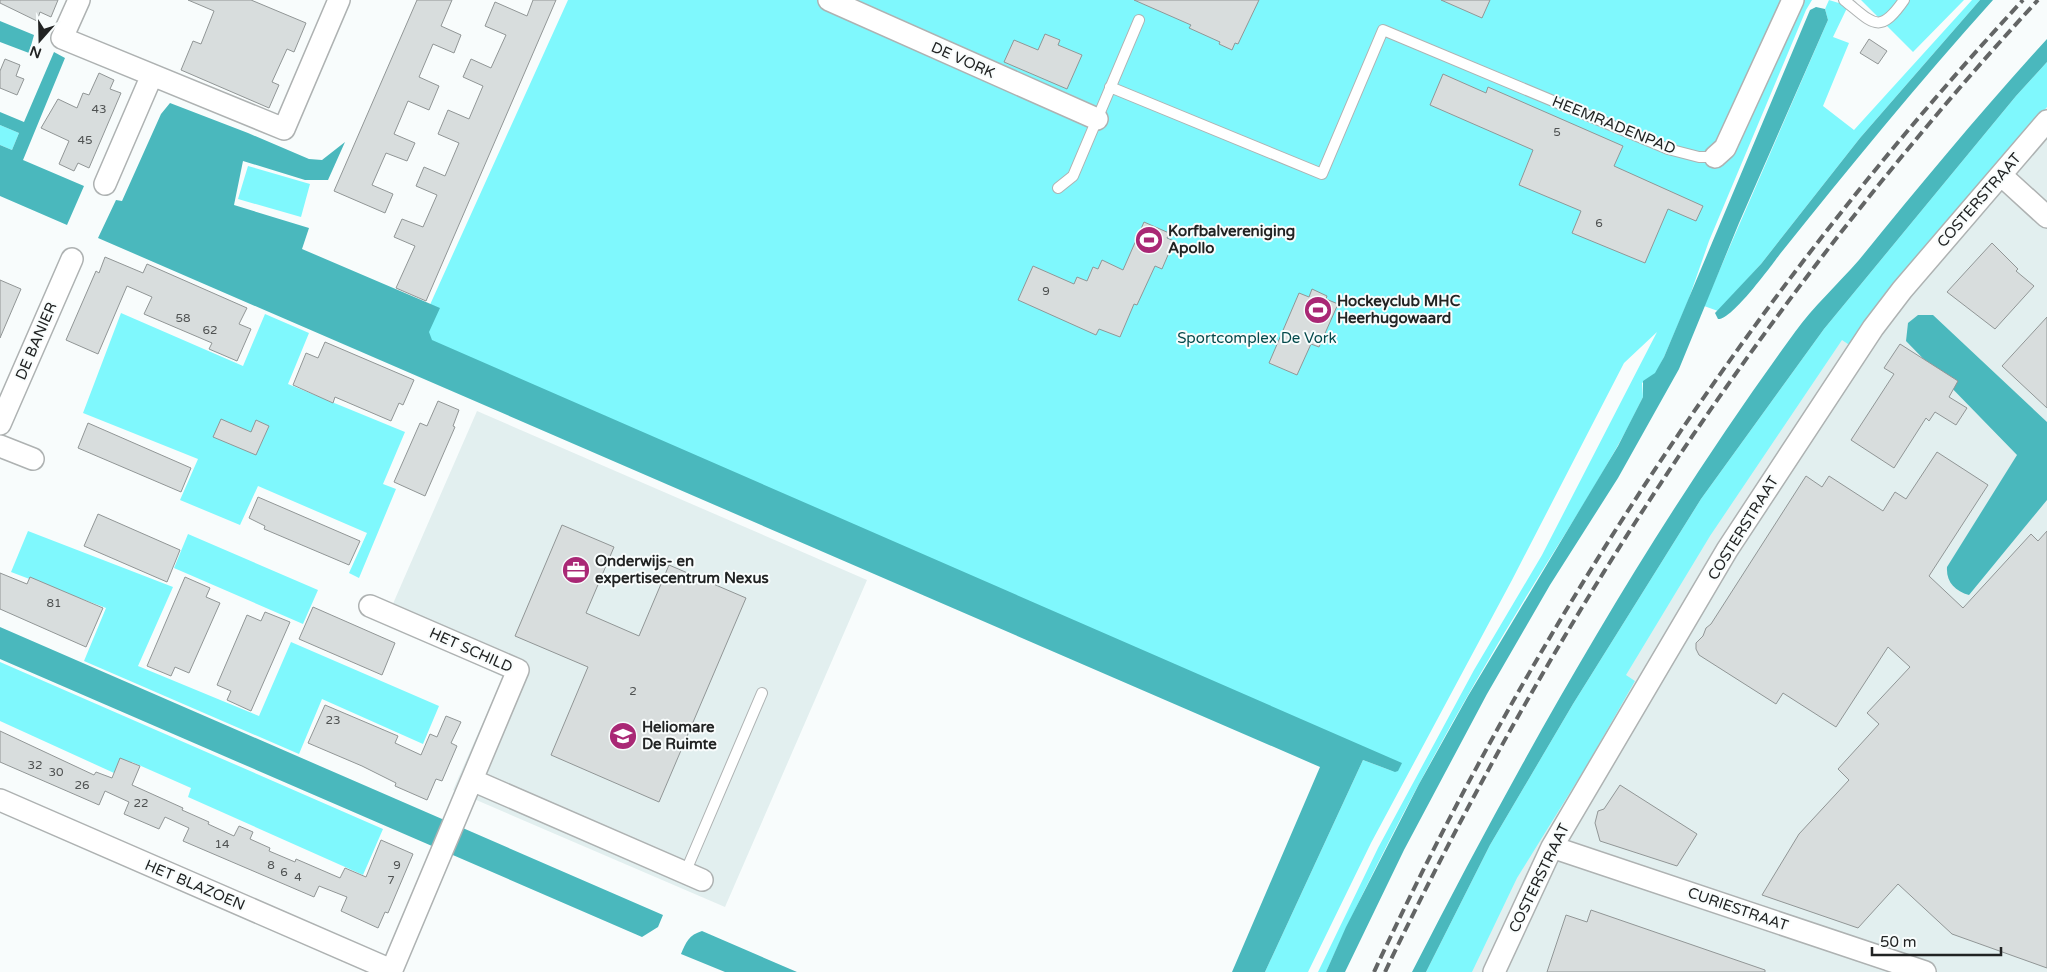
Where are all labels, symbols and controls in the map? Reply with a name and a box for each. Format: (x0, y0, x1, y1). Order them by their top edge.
north arrow (15, 15, 65, 65)
street label: DE VORK (928, 38, 998, 82)
text: N (28, 42, 44, 62)
street label: HEEMRADENPAD (1550, 92, 1678, 158)
house number: 43 (91, 102, 107, 116)
house number: 5 (1553, 125, 1561, 139)
house number: 45 (77, 133, 93, 147)
street label: COSTERSTRAAT (1933, 149, 2025, 251)
house number: 6 (1595, 216, 1603, 230)
place label: Korfbalvereniging Apollo (1168, 222, 1295, 258)
sports icon: Korfbalvereniging Apollo (1134, 225, 1164, 255)
house number: 9 (1042, 284, 1050, 298)
place label: Hockeyclub MHC Heerhugowaard (1337, 292, 1461, 328)
sports icon: Hockeyclub MHC Heerhugowaard (1303, 295, 1333, 325)
street label: DE BANIER (12, 299, 60, 383)
house number: 58 (175, 311, 191, 325)
house number: 62 (202, 323, 218, 337)
park label: Sportcomplex De Vork (1177, 329, 1337, 347)
street label: COSTERSTRAAT (1704, 473, 1782, 583)
place label: Onderwijs- en expertisecentrum Nexus (595, 552, 769, 588)
office icon: Onderwijs- en expertisecentrum Nexus (561, 555, 591, 585)
house number: 81 (46, 596, 62, 610)
street label: HET SCHILD (427, 624, 515, 676)
house number: 2 (629, 684, 637, 698)
house number: 23 (325, 713, 341, 727)
place label: Heliomare De Ruimte (642, 718, 717, 753)
school or university icon: Heliomare De Ruimte (608, 721, 638, 751)
house number: 32 (27, 758, 43, 772)
house number: 30 (48, 765, 64, 779)
house number: 26 (74, 778, 90, 792)
house number: 22 (133, 796, 149, 810)
street label: COSTERSTRAAT (1505, 820, 1573, 936)
house number: 14 (214, 837, 230, 851)
street label: HET BLAZOEN (142, 856, 248, 914)
house number: 8 (267, 858, 275, 872)
house number: 9 (393, 858, 401, 872)
house number: 6 (280, 865, 288, 879)
house number: 4 (294, 870, 302, 884)
house number: 7 (387, 873, 395, 887)
street label: CURIESTRAAT (1685, 883, 1791, 935)
scale bar (1872, 924, 2001, 956)
text: 50 m (1880, 933, 1917, 951)

